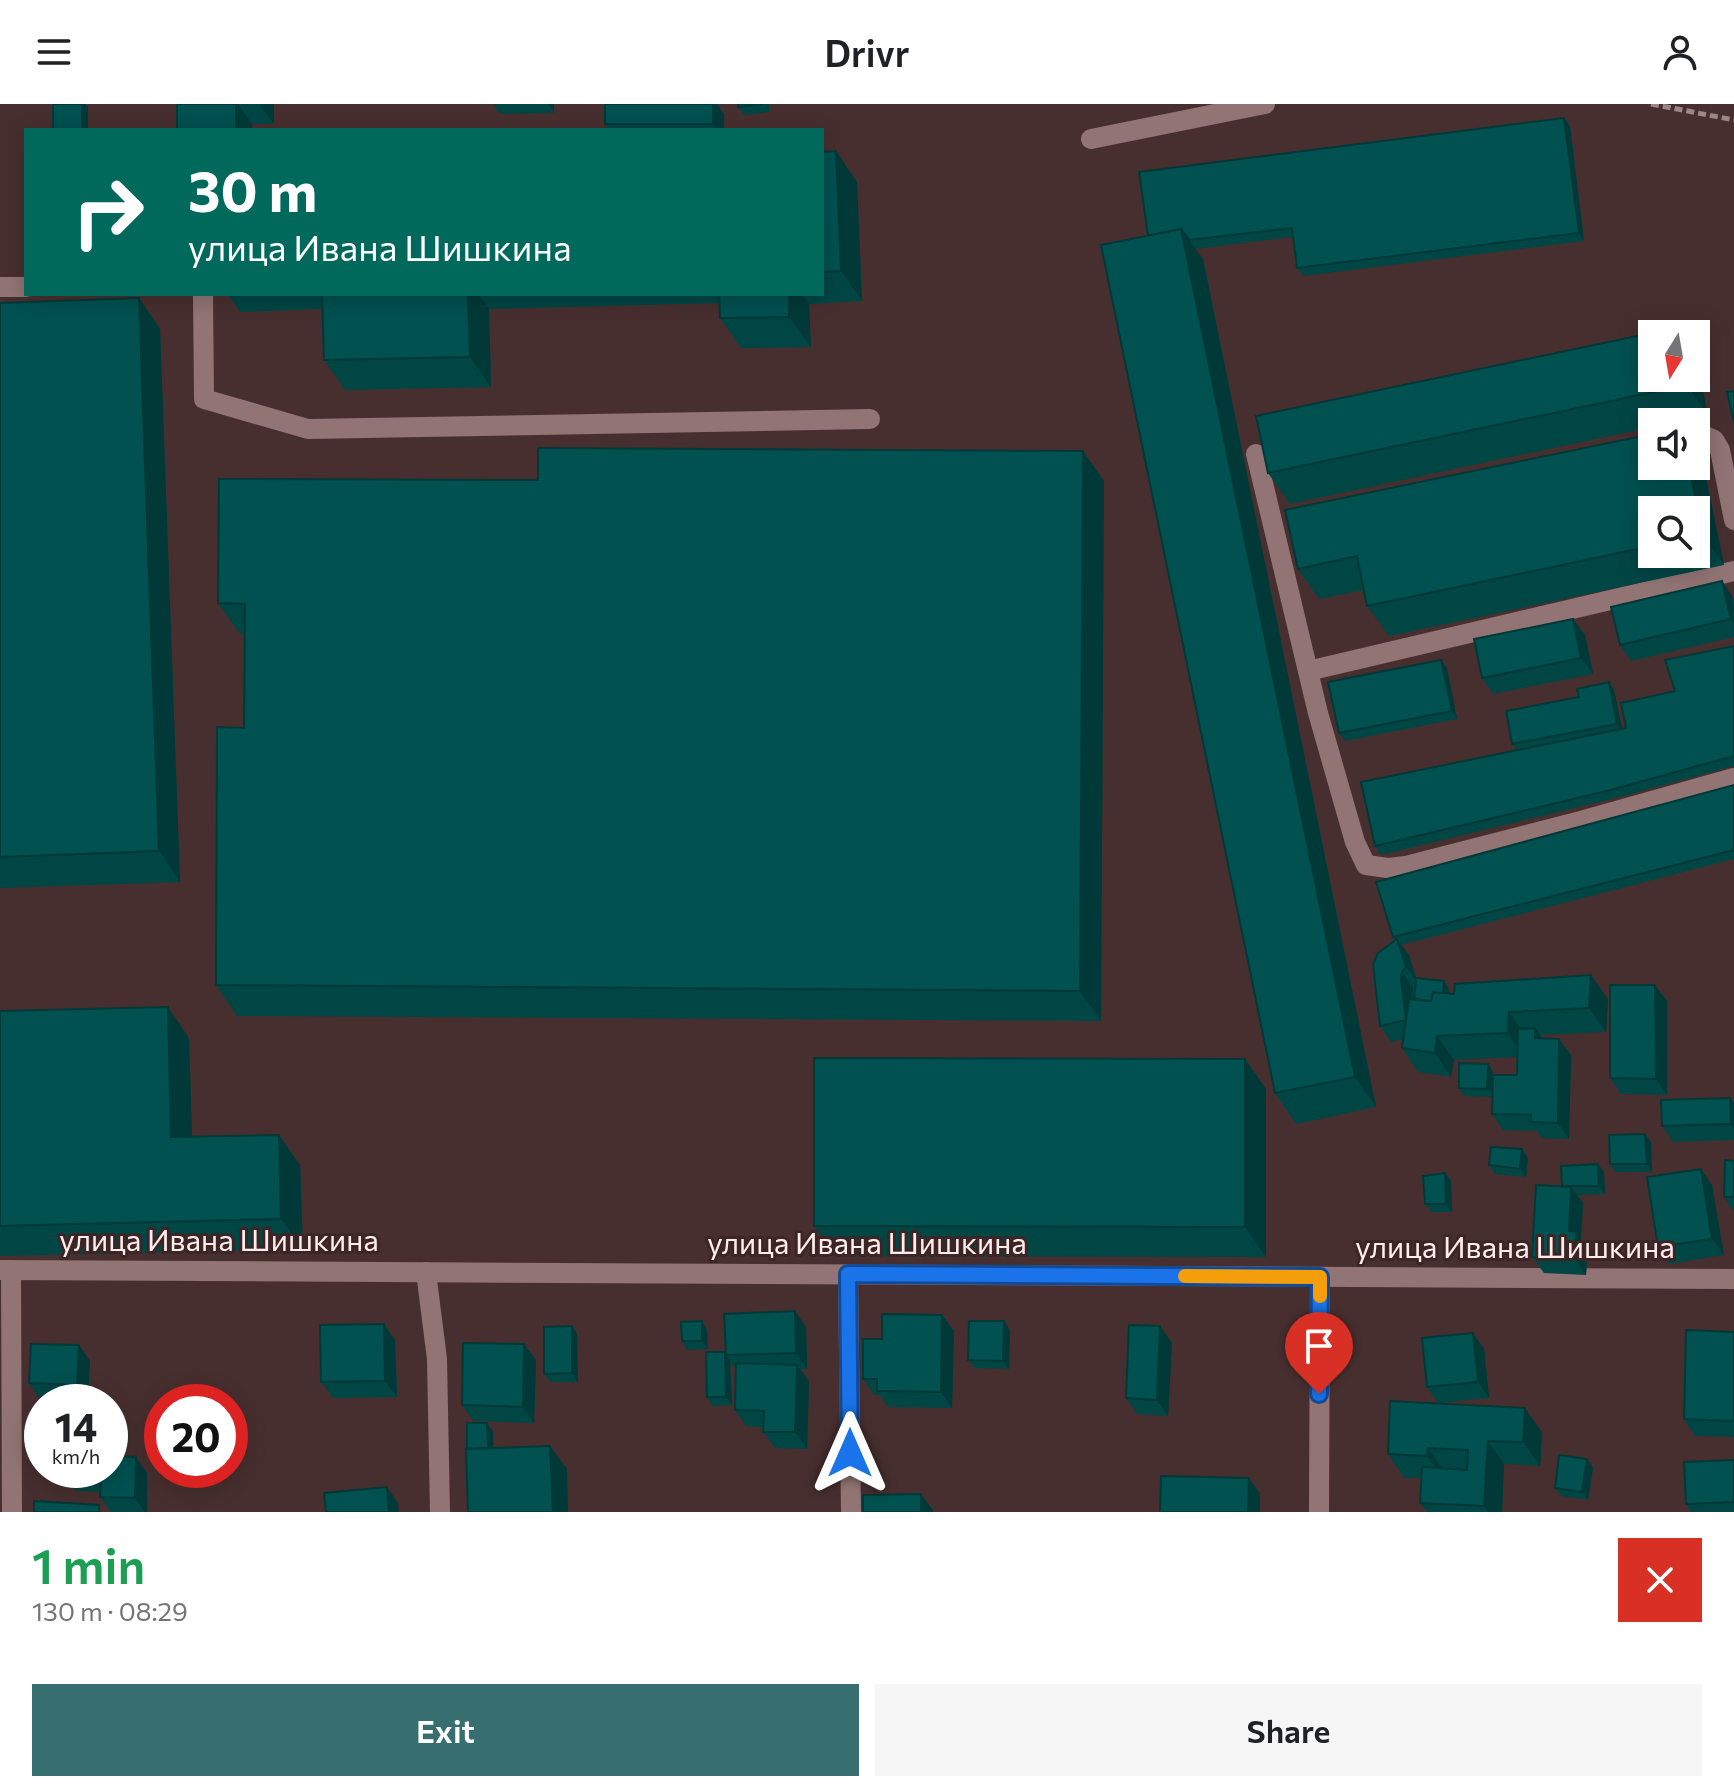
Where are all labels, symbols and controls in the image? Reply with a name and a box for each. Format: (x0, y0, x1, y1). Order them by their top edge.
icon: menu (32, 30, 76, 74)
text: Drivr (825, 30, 909, 74)
icon: person (1658, 30, 1702, 74)
text: 30 m (188, 155, 317, 224)
icon: right (56, 160, 160, 264)
text: улица Ивана Шишкина (188, 224, 572, 268)
north arrow (1638, 320, 1710, 392)
map controls (1638, 320, 1710, 568)
button: sound (1638, 408, 1710, 480)
button: search (1638, 496, 1710, 568)
street label: улица Ивана Шишкина (59, 1220, 379, 1257)
street label: улица Ивана Шишкина (707, 1223, 1027, 1260)
street label: улица Ивана Шишкина (1355, 1227, 1675, 1264)
pin (1285, 1312, 1353, 1394)
icon: arrive (1297, 1324, 1341, 1368)
speed limit sign: 20 (144, 1384, 248, 1488)
text: 14 (55, 1401, 97, 1450)
position arrow (808, 1411, 892, 1495)
text: km/h (52, 1444, 100, 1468)
text: 1 min (32, 1535, 145, 1594)
button: close (1618, 1538, 1702, 1622)
text: 130 m · 08:29 (32, 1595, 188, 1626)
button: Exit (32, 1684, 859, 1776)
button: Share (875, 1684, 1702, 1776)

